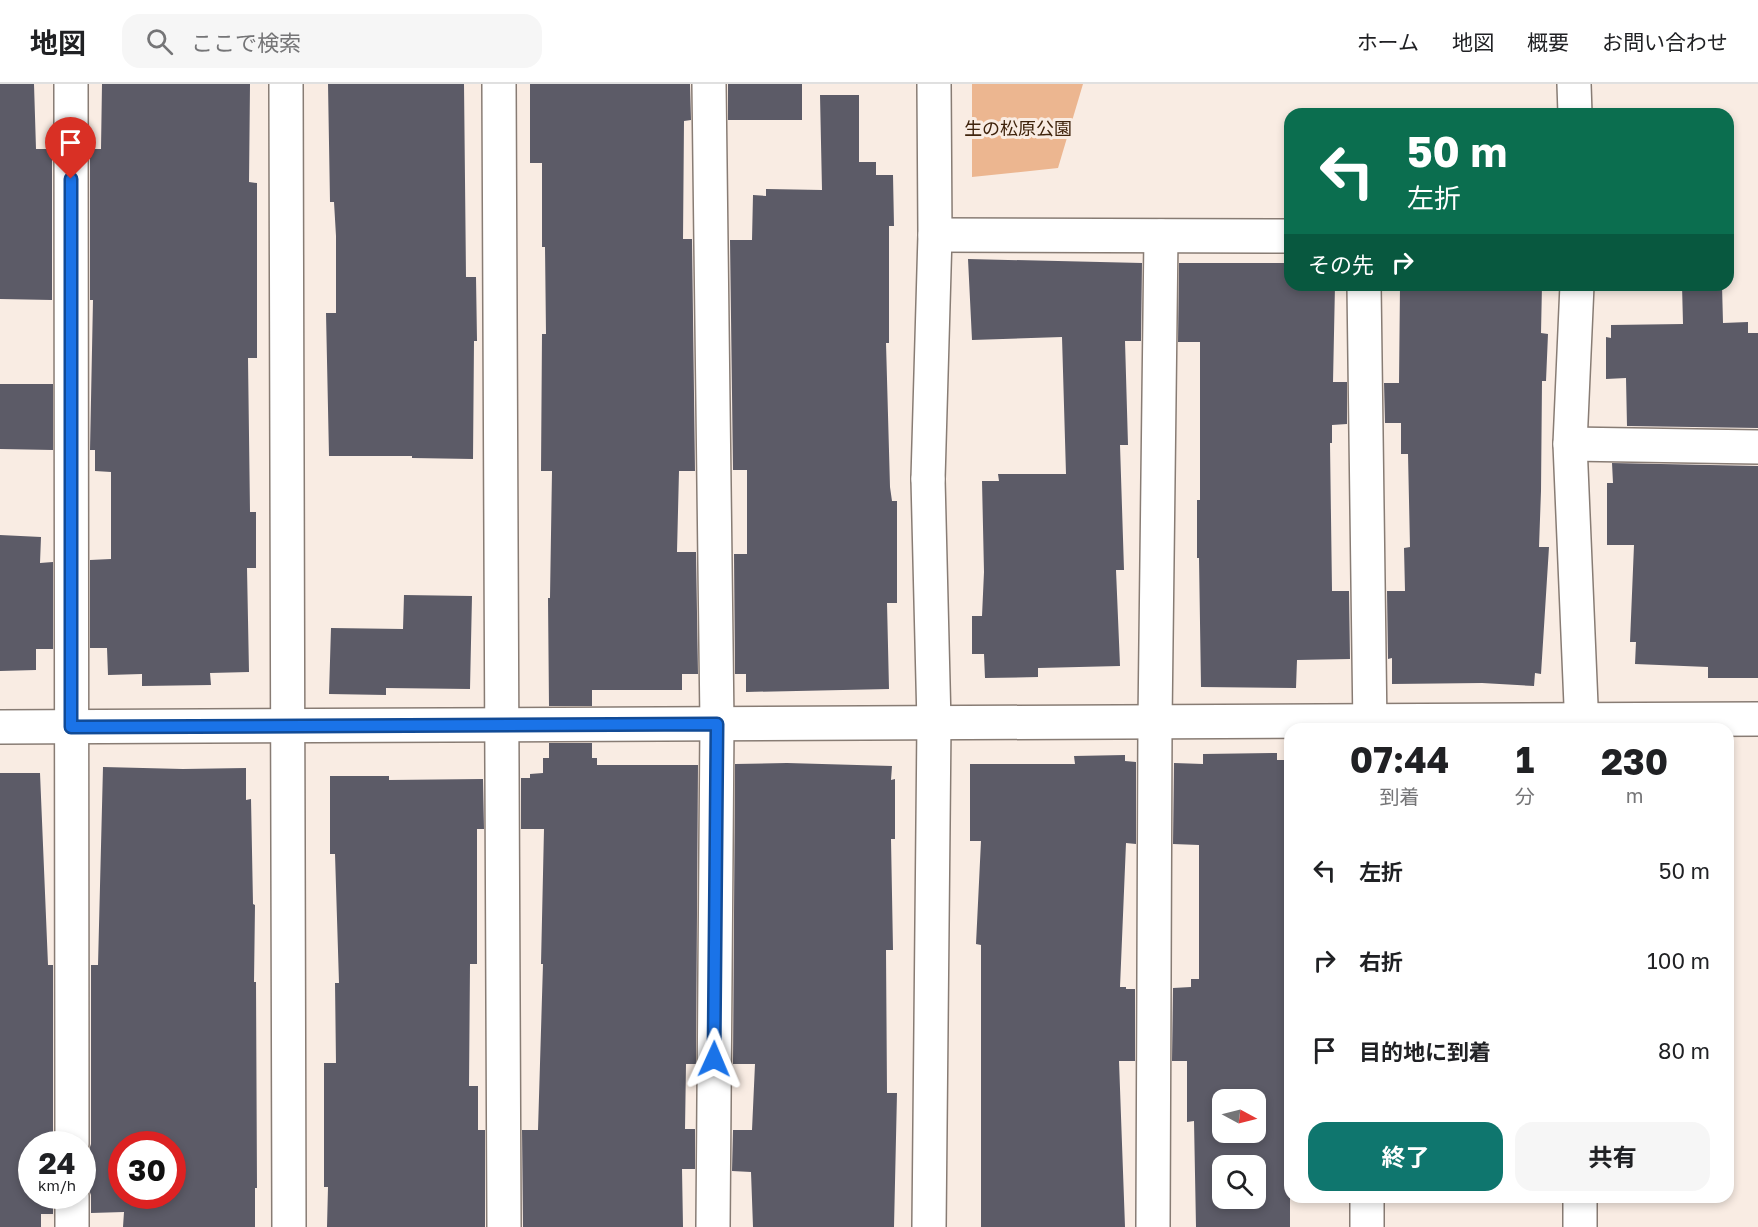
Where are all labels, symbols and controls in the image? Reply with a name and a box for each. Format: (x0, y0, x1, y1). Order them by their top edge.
search box (122, 14, 542, 68)
icon: search (143, 25, 176, 58)
text: 地図 (30, 26, 86, 59)
text: ここで検索 (191, 29, 301, 56)
text: ホーム (1357, 29, 1419, 55)
text: 地図 (1452, 29, 1494, 55)
text: 概要 (1527, 29, 1569, 55)
text: お問い合わせ (1602, 29, 1728, 55)
pin (45, 117, 96, 179)
park label: 生の松原公園 (964, 117, 1072, 139)
icon: arrive (54, 126, 87, 159)
text: 50 m (1407, 126, 1507, 176)
icon: left (1308, 132, 1386, 210)
text: 左折 (1407, 182, 1461, 214)
icon: right (1386, 246, 1419, 279)
text: その先 (1308, 251, 1374, 278)
text: 07:44 (1350, 738, 1449, 781)
text: 1 (1516, 738, 1534, 781)
text: 230 (1601, 740, 1668, 783)
text: m (1626, 783, 1643, 807)
text: 到着 (1380, 784, 1420, 808)
text: 分 (1515, 784, 1535, 808)
icon: left (1308, 854, 1341, 887)
text: 50 m (1659, 857, 1710, 884)
text: 左折 (1359, 858, 1403, 885)
icon: right (1308, 944, 1341, 977)
text: 100 m (1647, 947, 1710, 974)
text: 右折 (1359, 948, 1403, 975)
position arrow (682, 1027, 746, 1091)
icon: arrive (1308, 1034, 1341, 1067)
text: 80 m (1658, 1037, 1710, 1064)
text: 目的地に到着 (1359, 1038, 1491, 1065)
north arrow (1212, 1089, 1266, 1143)
map controls (1212, 1089, 1266, 1209)
button: 終了 (1308, 1122, 1503, 1191)
button: 共有 (1515, 1122, 1710, 1191)
speed limit sign: 30 (108, 1131, 186, 1209)
text: 24 (38, 1145, 76, 1181)
button: search (1212, 1155, 1266, 1209)
text: km/h (38, 1176, 76, 1194)

